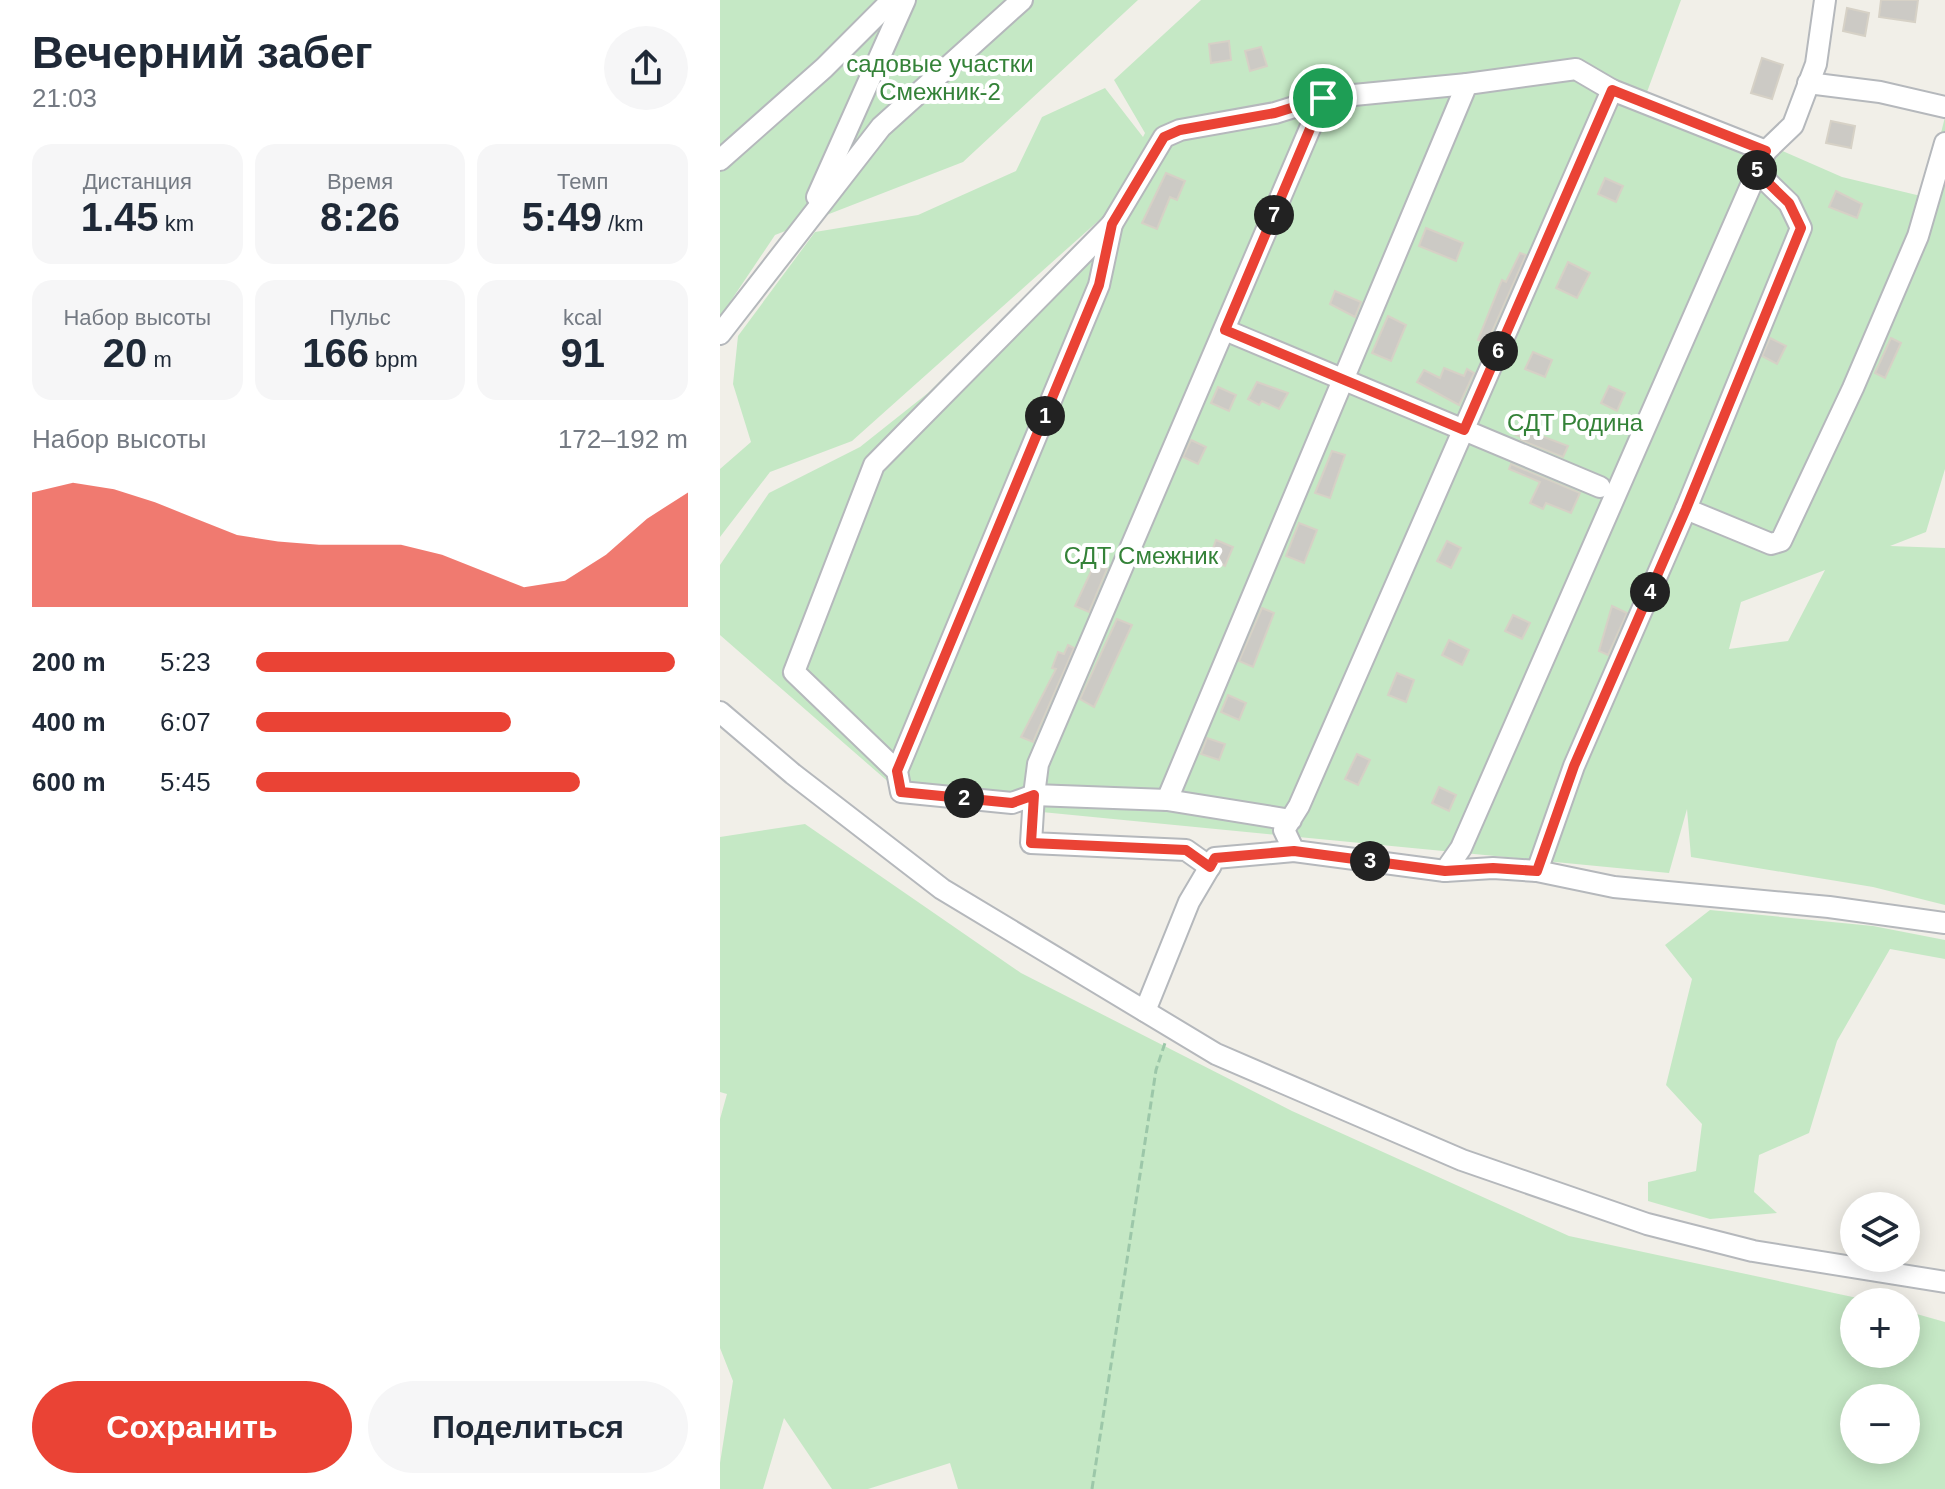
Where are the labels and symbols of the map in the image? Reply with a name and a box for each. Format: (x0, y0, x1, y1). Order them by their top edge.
park label: садовые участки Смежник-2 (846, 50, 1034, 105)
pin (1289, 64, 1357, 132)
pin: 5 (1737, 150, 1777, 190)
pin: 7 (1254, 195, 1294, 235)
pin: 6 (1478, 331, 1518, 371)
pin: 1 (1025, 396, 1065, 436)
park label: СДТ Родина (1507, 409, 1644, 436)
park label: СДТ Смежник (1064, 542, 1219, 569)
pin: 4 (1630, 572, 1670, 612)
pin: 2 (944, 778, 984, 818)
pin: 3 (1350, 841, 1390, 881)

